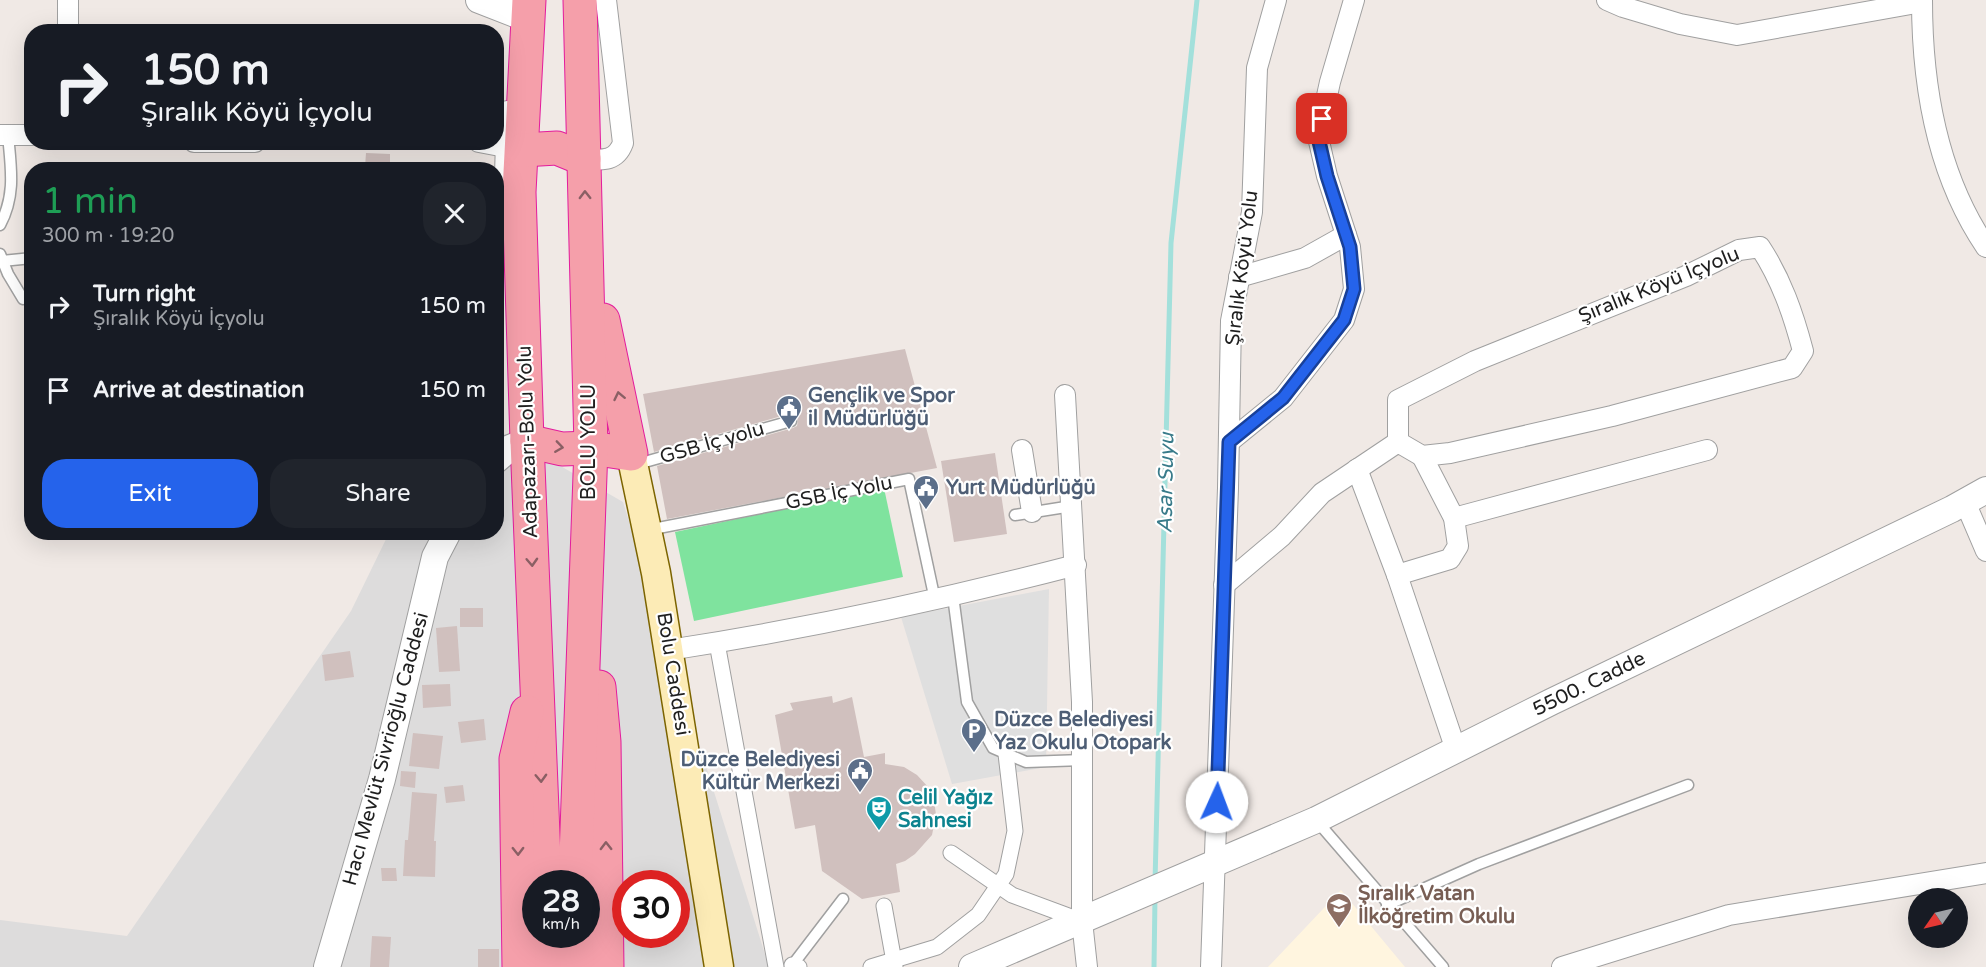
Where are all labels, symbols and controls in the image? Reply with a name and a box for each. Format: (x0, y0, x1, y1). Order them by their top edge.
text: 150 m (141, 45, 270, 96)
icon: right (42, 48, 120, 126)
pin (1296, 93, 1347, 144)
text: Şıralık Köyü İçyolu (141, 96, 373, 129)
icon: arrive (1305, 102, 1338, 135)
text: 1 min (42, 180, 138, 223)
button: close (423, 182, 486, 245)
street label: Şıralık Köyü Yolu (1221, 189, 1263, 347)
one-way arrow (579, 191, 591, 200)
text: 300 m · 19:20 (42, 224, 174, 248)
street label: Şıralık Köyü İçyolu (1575, 242, 1743, 328)
text: Turn right (93, 281, 195, 307)
icon: right (42, 290, 75, 323)
text: 150 m (419, 293, 486, 319)
text: Şıralık Köyü İçyolu (93, 307, 265, 331)
street label: Adapazarı-Bolu Yolu (513, 345, 543, 539)
icon: arrive (42, 374, 75, 407)
text: Arrive at destination (93, 377, 304, 403)
text: 150 m (419, 377, 486, 403)
street label: BOLU YOLU (577, 384, 601, 500)
place label: Gençlik ve Spor il Müdürlüğü (808, 384, 955, 431)
one-way arrow (613, 392, 626, 402)
public building icon: Gençlik ve Spor il Müdürlüğü (774, 393, 804, 431)
street label: GSB İç yolu (657, 417, 767, 469)
water label: Asar Suyu (1153, 431, 1179, 534)
one-way arrow (554, 441, 563, 453)
button: Exit (42, 459, 258, 528)
button: Share (270, 459, 486, 528)
street label: GSB İç Yolu (784, 471, 894, 515)
public building icon: Yurt Müdürlüğü (911, 473, 941, 511)
place label: Yurt Müdürlüğü (946, 476, 1096, 500)
one-way arrow (526, 558, 539, 567)
street label: Hacı Mevlüt Sivrioğlu Caddesi (338, 610, 434, 888)
street label: Bolu Caddesi (651, 611, 695, 737)
street label: 5500. Cadde (1529, 646, 1649, 722)
place label: Düzce Belediyesi Yaz Okulu Otopark (994, 708, 1171, 755)
parking icon: Düzce Belediyesi Yaz Okulu Otopark (959, 716, 989, 754)
place label: Düzce Belediyesi Kültür Merkezi (680, 748, 840, 795)
public building icon: Düzce Belediyesi Kültür Merkezi (845, 756, 875, 794)
position arrow (1185, 770, 1249, 834)
one-way arrow (534, 773, 547, 782)
place label: Celil Yağız Sahnesi (898, 786, 993, 833)
theatre icon: Celil Yağız Sahnesi (864, 794, 894, 832)
one-way arrow (600, 841, 612, 850)
one-way arrow (511, 846, 524, 855)
speed limit sign: 30 (612, 870, 690, 948)
place label: Şıralık Vatan İlköğretim Okulu (1358, 882, 1515, 929)
text: 28 (542, 883, 580, 920)
north arrow (1908, 888, 1968, 948)
map controls (1908, 888, 1968, 948)
school or university icon: Şıralık Vatan İlköğretim Okulu (1324, 891, 1354, 929)
text: km/h (542, 915, 580, 933)

